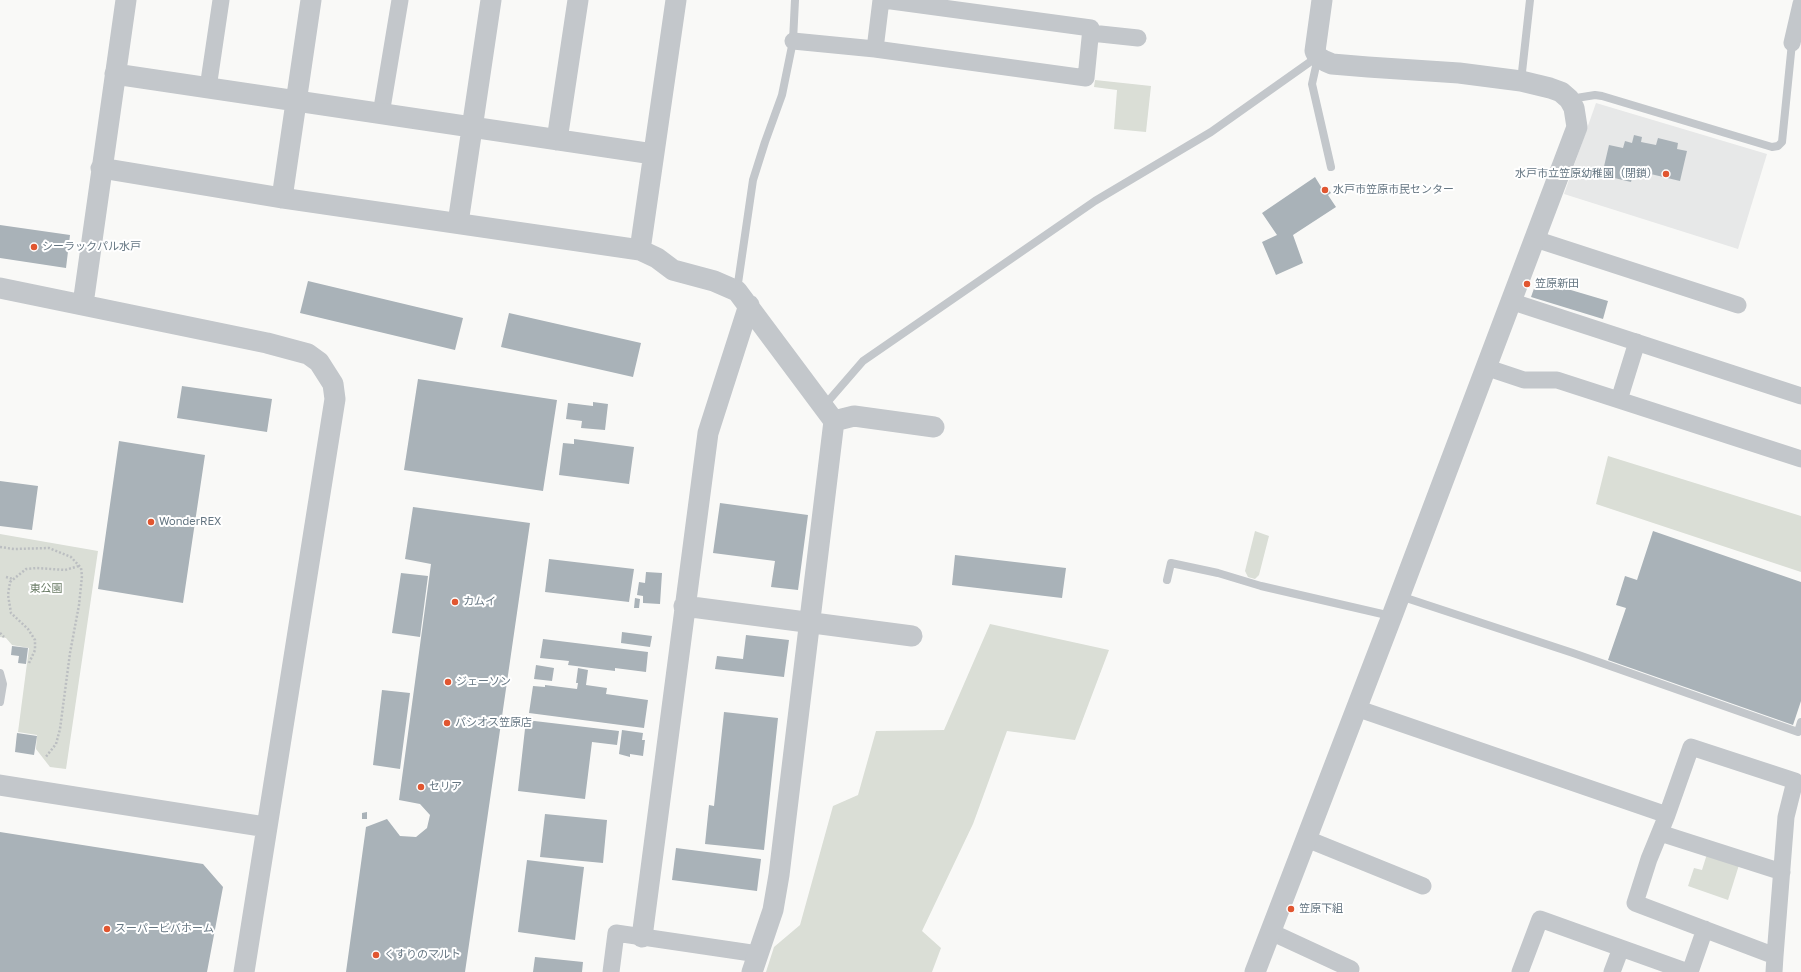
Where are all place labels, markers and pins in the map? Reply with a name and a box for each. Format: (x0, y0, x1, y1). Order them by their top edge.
place label: 水戸市立笠原幼稚園（閉鎖） (1515, 167, 1658, 181)
marker: 水戸市立笠原幼稚園（閉鎖） (1661, 169, 1671, 179)
place label: 水戸市笠原市民センター (1333, 183, 1454, 197)
marker: 水戸市笠原市民センター (1320, 185, 1330, 195)
place label: シーラックパル水戸 (42, 240, 141, 254)
marker: シーラックパル水戸 (29, 242, 39, 252)
place label: 笠原新田 (1535, 277, 1579, 291)
marker: 笠原新田 (1522, 279, 1532, 289)
place label: WonderREX (159, 515, 221, 529)
marker: WonderREX (146, 517, 156, 527)
place label: カムイ (463, 595, 496, 609)
marker: カムイ (450, 597, 460, 607)
place label: ジェーソン (456, 675, 511, 689)
marker: ジェーソン (443, 677, 453, 687)
place label: パシオス笠原店 (455, 716, 532, 730)
marker: パシオス笠原店 (442, 718, 452, 728)
place label: セリア (429, 780, 462, 794)
marker: セリア (416, 782, 426, 792)
place label: 笠原下組 (1299, 902, 1343, 916)
marker: 笠原下組 (1286, 904, 1296, 914)
place label: スーパービバホーム (115, 922, 214, 936)
marker: スーパービバホーム (102, 924, 112, 934)
place label: くすりのマルト (384, 948, 461, 962)
marker: くすりのマルト (371, 950, 381, 960)

